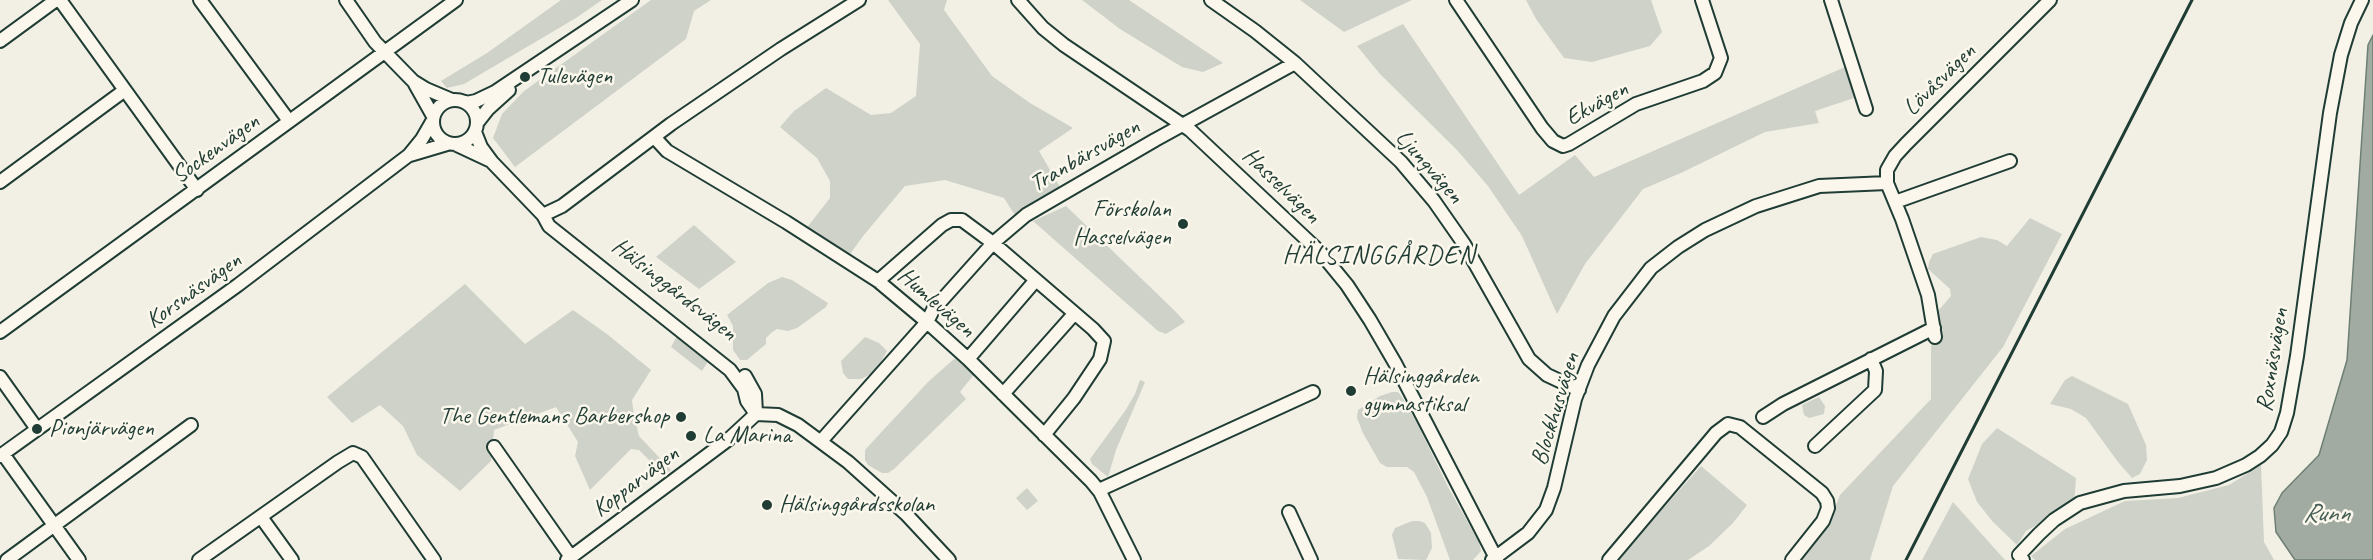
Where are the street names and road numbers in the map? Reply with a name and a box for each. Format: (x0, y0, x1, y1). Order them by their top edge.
street label: Lövåsvägen (1898, 38, 1982, 122)
street label: Ekvägen (1561, 75, 1633, 133)
street label: Sockenvägen (167, 108, 265, 190)
street label: Tranbärsvägen (1025, 113, 1145, 199)
street label: Ljungvägen (1389, 124, 1469, 210)
street label: Hasselvägen (1236, 142, 1326, 230)
street label: Hälsinggårdsvägen (606, 232, 742, 348)
street label: Korsnäsvägen (141, 247, 247, 335)
street label: Humlevägen (891, 262, 981, 344)
street label: Roxnäsvägen (2251, 306, 2295, 414)
street label: Blockhusvägen (1525, 349, 1587, 469)
street label: Kopparvägen (587, 440, 685, 524)

